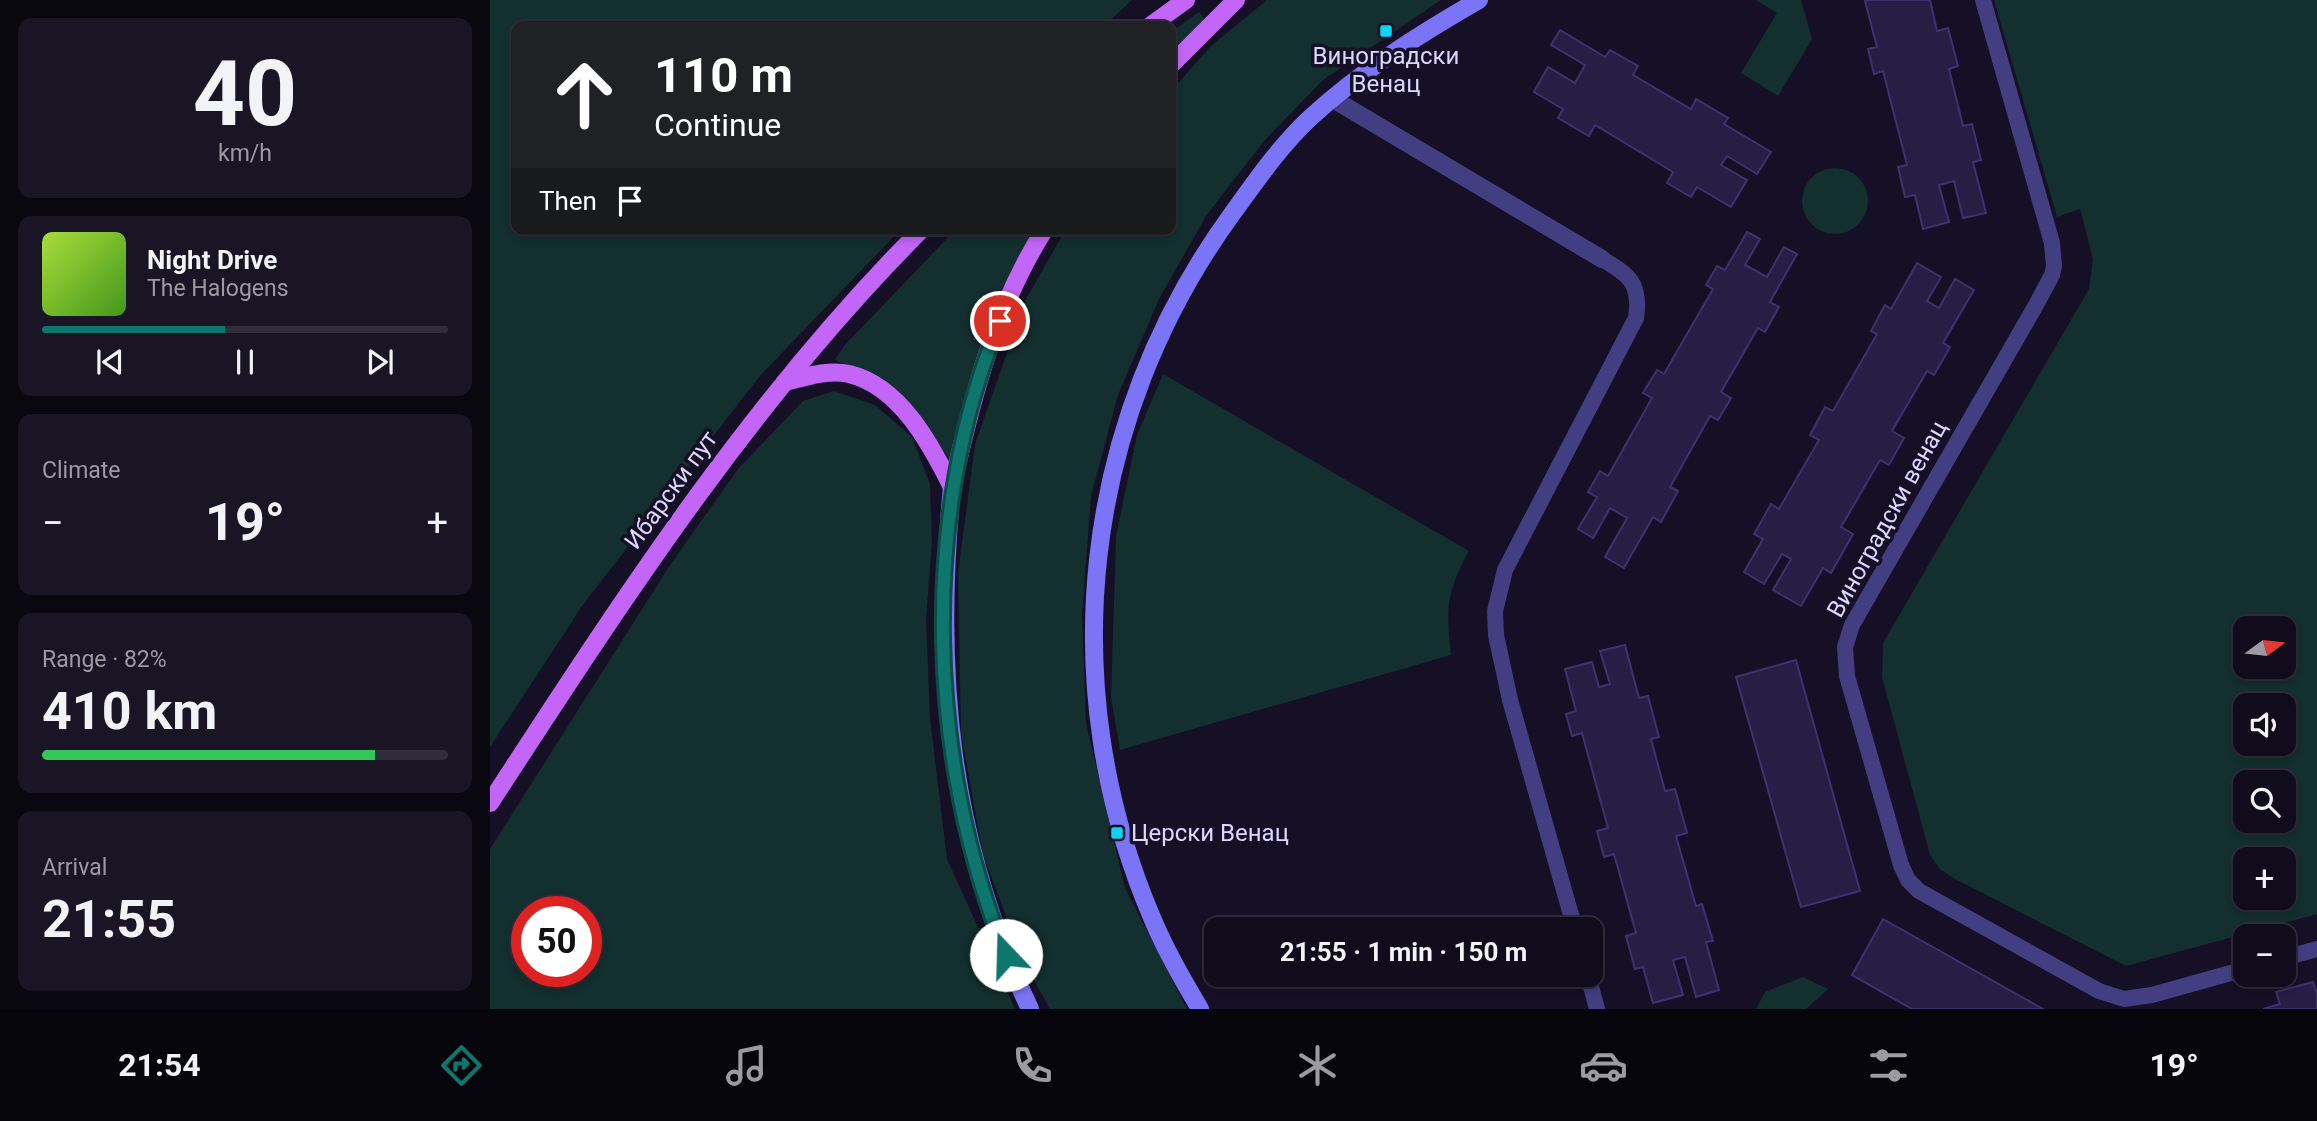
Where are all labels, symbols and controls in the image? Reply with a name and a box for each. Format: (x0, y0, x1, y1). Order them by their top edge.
marker: Виноградски Венац (1378, 23, 1394, 39)
text: 40 (193, 41, 297, 147)
place label: Виноградски Венац (1313, 42, 1459, 98)
text: 110 m (654, 47, 793, 104)
icon: ahead (539, 49, 630, 140)
text: Continue (654, 106, 781, 144)
text: km/h (218, 140, 272, 167)
icon: arrive (611, 182, 649, 220)
text: Then (539, 186, 597, 216)
text: Night Drive (147, 245, 277, 275)
text: The Halogens (147, 275, 289, 302)
pin (970, 291, 1030, 351)
icon: arrive (981, 302, 1019, 340)
icon: previous (91, 343, 129, 381)
icon: pause (226, 343, 264, 381)
icon: next (361, 343, 399, 381)
street label: Виноградски венац (1821, 416, 1953, 622)
street label: Ибарски пут (619, 425, 723, 554)
text: Climate (42, 457, 121, 484)
text: 19° (205, 492, 285, 553)
text: − (42, 501, 64, 545)
text: + (426, 501, 448, 545)
north arrow (2233, 616, 2296, 679)
map controls (2233, 616, 2296, 987)
text: Range · 82% (42, 646, 167, 673)
text: 410 km (42, 681, 217, 742)
button: sound (2233, 693, 2296, 756)
button: search (2233, 770, 2296, 833)
place label: Церски Венац (1131, 819, 1289, 847)
marker: Церски Венац (1109, 825, 1125, 841)
button: + (2233, 847, 2296, 910)
text: Arrival (42, 854, 107, 881)
text: 21:55 (42, 889, 176, 950)
speed limit sign: 50 (511, 896, 602, 987)
position arrow (969, 918, 1043, 992)
button: − (2233, 924, 2296, 987)
text: 21:55 · 1 min · 150 m (1280, 937, 1527, 967)
icon: directions (437, 1041, 486, 1090)
icon: music (722, 1041, 771, 1090)
icon: phone (1008, 1041, 1057, 1090)
icon: climate (1293, 1041, 1342, 1090)
icon: car (1579, 1041, 1628, 1090)
icon: filters (1864, 1041, 1913, 1090)
text: 21:54 (118, 1046, 201, 1084)
text: 19° (2150, 1046, 2199, 1084)

